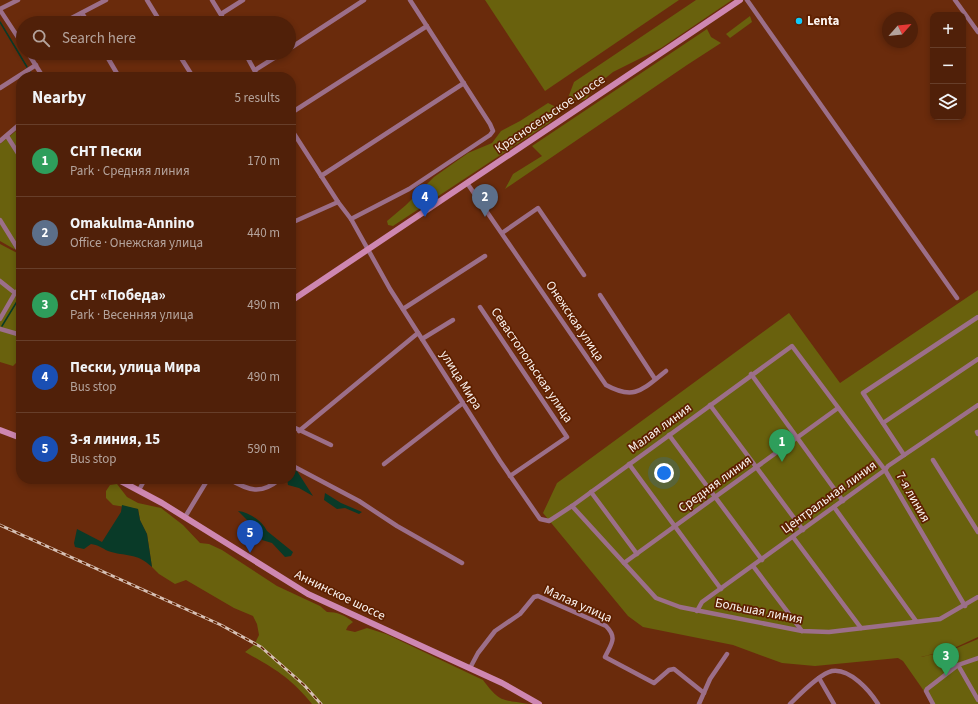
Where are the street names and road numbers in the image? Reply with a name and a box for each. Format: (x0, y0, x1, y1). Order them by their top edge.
street label: Красносельское шоссе (491, 70, 609, 158)
street label: Онежская улица (541, 277, 609, 365)
street label: Севастопольская улица (487, 304, 577, 426)
street label: улица Мира (436, 347, 486, 413)
street label: Малая линия (625, 399, 695, 457)
street label: Средняя линия (675, 451, 755, 517)
street label: Центральная линия (778, 456, 880, 538)
street label: 7-я линия (891, 469, 935, 525)
street label: Аннинское шоссе (292, 565, 388, 625)
street label: Малая улица (541, 581, 615, 627)
street label: Большая линия (714, 594, 804, 628)

